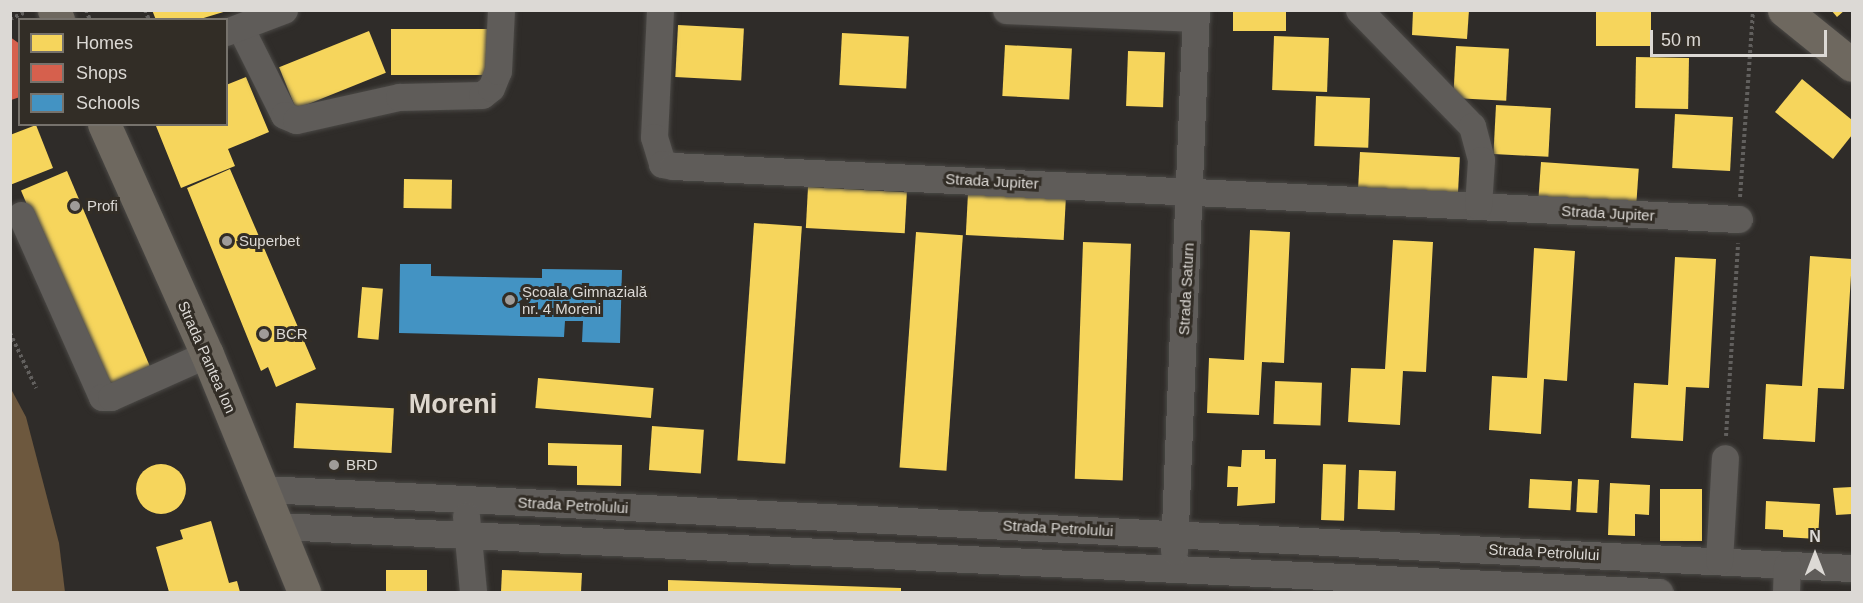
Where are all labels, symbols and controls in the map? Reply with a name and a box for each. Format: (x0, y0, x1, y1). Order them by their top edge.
legend (18, 18, 228, 126)
scale bar (1653, 18, 1830, 56)
text: 50 m (1661, 30, 1701, 50)
text: Homes (76, 33, 133, 53)
text: Shops (76, 63, 127, 83)
text: Schools (76, 93, 140, 113)
street label: Strada Jupiter (945, 170, 1039, 192)
place label: Profi (87, 197, 118, 215)
marker: Profi (68, 199, 82, 213)
street label: Strada Jupiter (1561, 202, 1655, 224)
place label: Superbet (239, 232, 300, 250)
marker: Superbet (220, 234, 234, 248)
street label: Strada Saturn (1175, 242, 1197, 336)
place label: Școala Gimnazială nr. 4 Moreni (522, 282, 647, 317)
marker: Școala Gimnazială nr. 4 Moreni (503, 293, 517, 307)
street label: Strada Pantea Ion (174, 298, 240, 416)
place label: BCR (276, 325, 308, 343)
marker: BCR (257, 327, 271, 341)
district label: Moreni (409, 389, 497, 421)
place label: BRD (346, 456, 378, 474)
marker: BRD (327, 458, 341, 472)
street label: Strada Petrolului (517, 493, 629, 517)
street label: Strada Petrolului (1002, 516, 1114, 540)
north arrow (1785, 525, 1845, 585)
text: N (1809, 528, 1821, 545)
street label: Strada Petrolului (1488, 540, 1600, 564)

